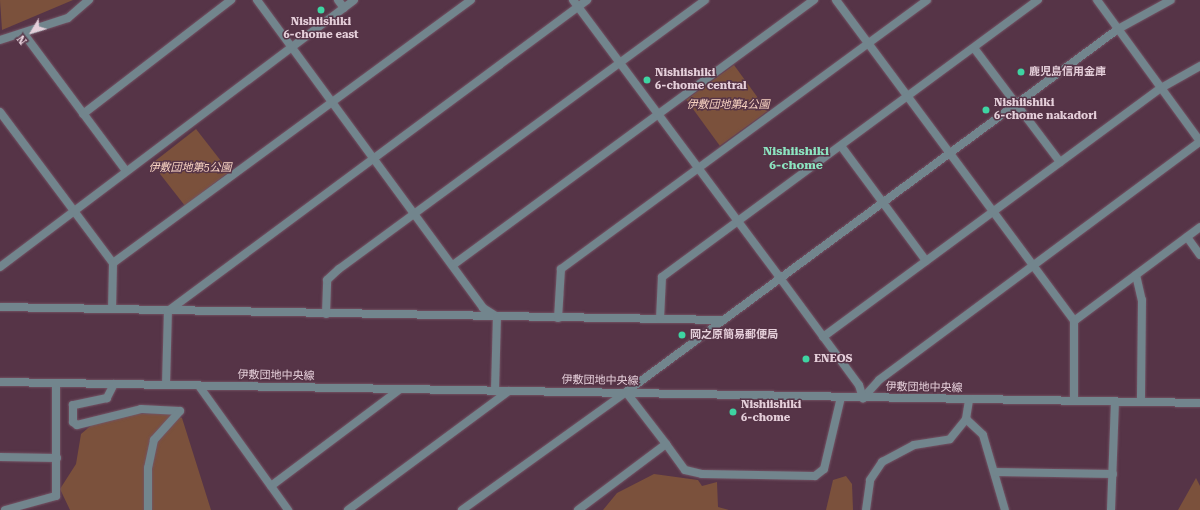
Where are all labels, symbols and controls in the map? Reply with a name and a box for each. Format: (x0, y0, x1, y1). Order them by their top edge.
marker: Nishiishiki 6-chome east (316, 5, 326, 15)
north arrow (12, 12, 52, 52)
place label: Nishiishiki 6-chome east (283, 16, 359, 42)
text: N (14, 32, 30, 47)
place label: 鹿児島信用金庫 (1029, 65, 1106, 79)
place label: Nishiishiki 6-chome central (655, 67, 747, 93)
marker: 鹿児島信用金庫 (1016, 67, 1026, 77)
marker: Nishiishiki 6-chome central (642, 75, 652, 85)
place label: Nishiishiki 6-chome nakadori (994, 97, 1097, 123)
park label: 伊敷団地第4公園 (686, 98, 770, 112)
marker: Nishiishiki 6-chome nakadori (981, 105, 991, 115)
district label: Nishiishiki 6-chome (763, 145, 829, 173)
park label: 伊敷団地第5公園 (148, 161, 232, 175)
place label: 岡之原簡易郵便局 (690, 328, 778, 342)
marker: 岡之原簡易郵便局 (677, 330, 687, 340)
place label: ENEOS (814, 352, 852, 366)
marker: ENEOS (801, 354, 811, 364)
street label: 伊敷団地中央線 (237, 369, 315, 383)
street label: 伊敷団地中央線 (561, 374, 639, 388)
street label: 伊敷団地中央線 (885, 381, 963, 395)
place label: Nishiishiki 6-chome (741, 399, 801, 425)
marker: Nishiishiki 6-chome (728, 407, 738, 417)

